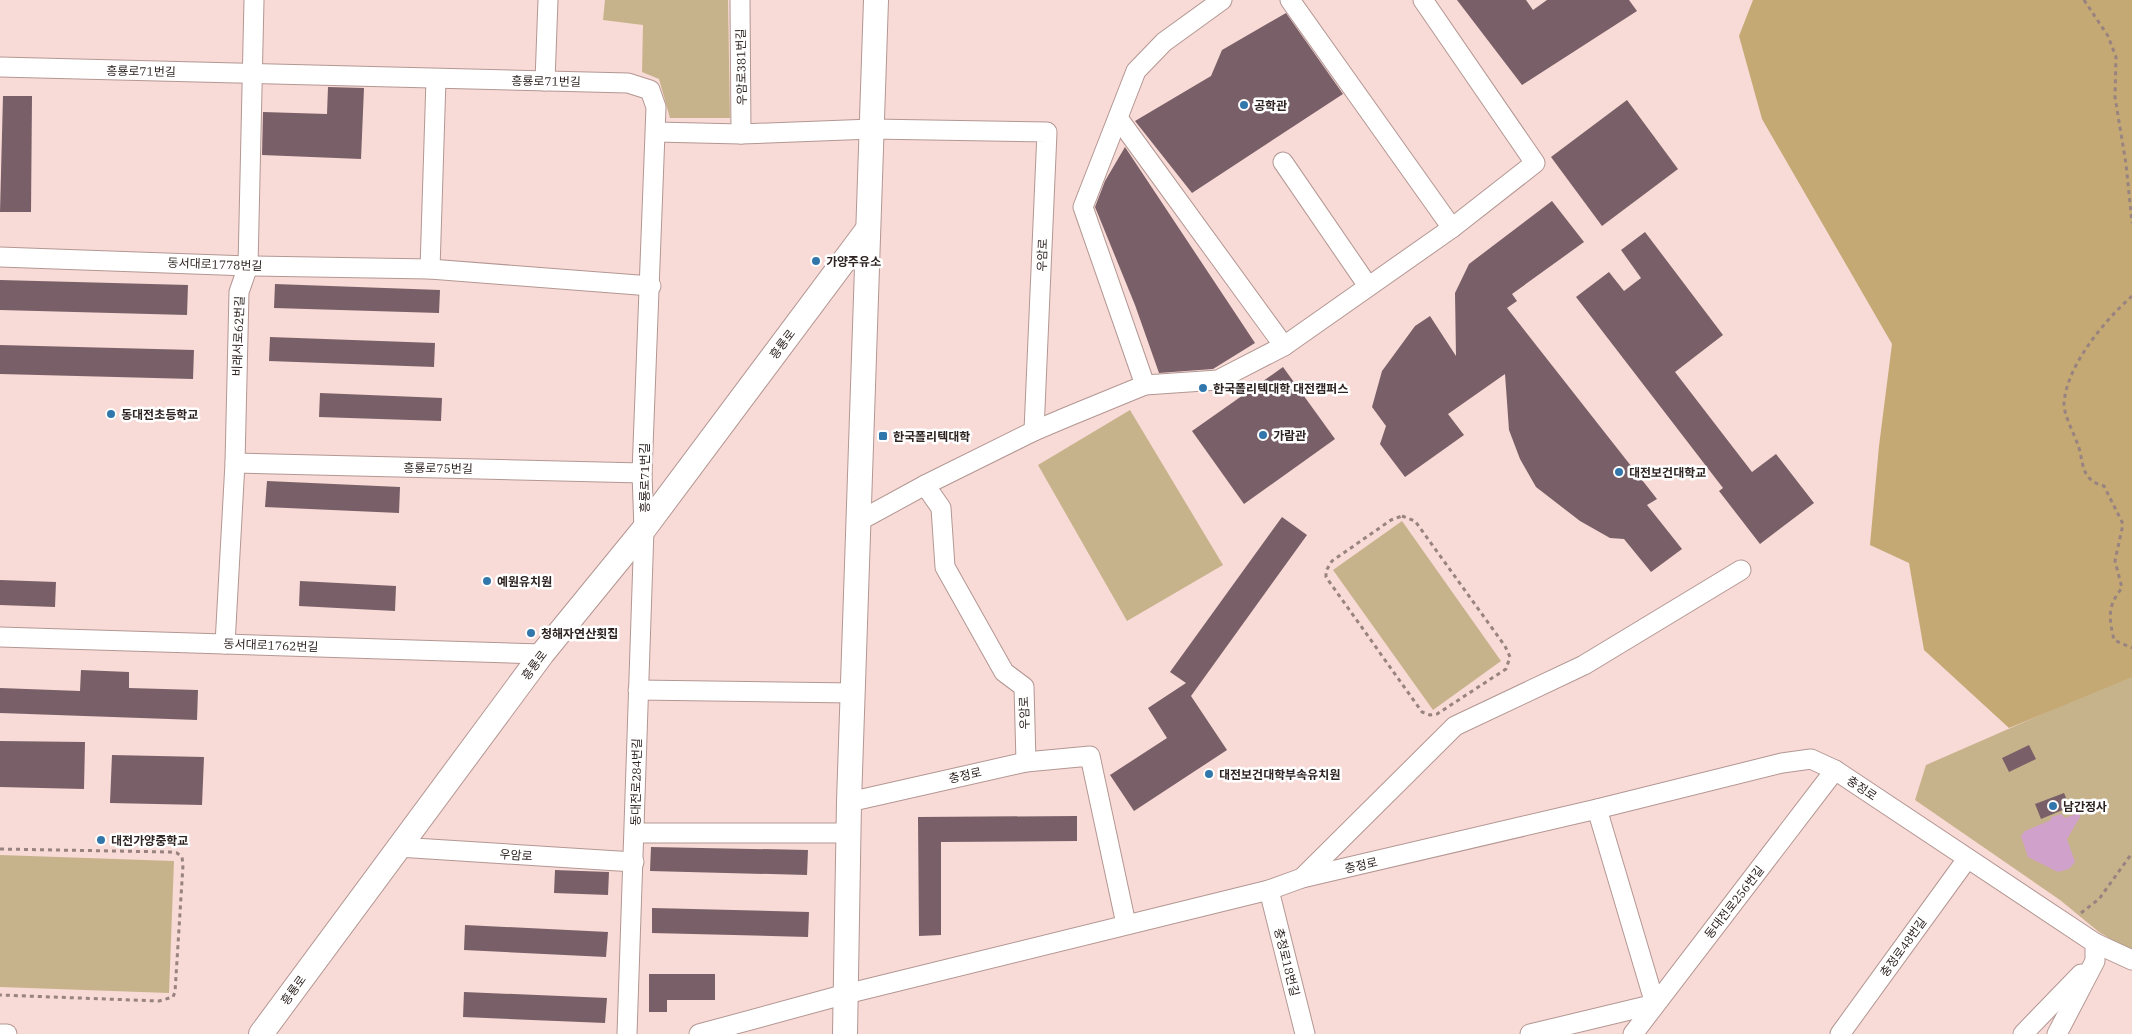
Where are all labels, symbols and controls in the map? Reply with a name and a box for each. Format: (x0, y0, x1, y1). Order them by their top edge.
street label: 우암로381번길 (733, 28, 749, 106)
street label: 흥룡로71번길 (106, 63, 176, 79)
street label: 흥룡로71번길 (511, 73, 581, 89)
place label: 공학관 (1254, 98, 1287, 113)
marker: 공학관 (1238, 99, 1250, 111)
street label: 우암로 (1034, 238, 1050, 272)
place label: 가양주유소 (826, 254, 881, 269)
street label: 동서대로1778번길 (167, 255, 263, 273)
marker: 가양주유소 (810, 255, 822, 267)
street label: 비래서로62번길 (229, 295, 247, 377)
street label: 흥룡로 (766, 326, 798, 362)
place label: 한국폴리텍대학 대전캠퍼스 (1213, 381, 1348, 396)
marker: 한국폴리텍대학 대전캠퍼스 (1197, 382, 1209, 394)
place label: 동대전초등학교 (121, 407, 198, 422)
marker: 동대전초등학교 (105, 408, 117, 420)
place label: 가람관 (1273, 428, 1306, 443)
place label: 한국폴리텍대학 (893, 429, 970, 444)
marker: 가람관 (1257, 429, 1269, 441)
marker: 한국폴리텍대학 (877, 430, 889, 442)
street label: 흥룡로71번길 (637, 443, 652, 513)
street label: 흥룡로75번길 (403, 460, 473, 476)
place label: 대전보건대학교 (1629, 465, 1706, 480)
marker: 대전보건대학교 (1613, 466, 1625, 478)
place label: 예원유치원 (497, 574, 552, 589)
marker: 예원유치원 (481, 575, 493, 587)
place label: 청해자연산횟집 (541, 626, 618, 641)
marker: 청해자연산횟집 (525, 627, 537, 639)
street label: 동서대로1762번길 (223, 636, 319, 654)
street label: 흥룡로 (518, 647, 550, 683)
street label: 우암로 (1016, 696, 1032, 730)
street label: 동대전로284번길 (628, 738, 644, 826)
street label: 충정로 (947, 764, 983, 786)
place label: 대전보건대학부속유치원 (1219, 767, 1340, 782)
marker: 대전보건대학부속유치원 (1203, 768, 1215, 780)
street label: 충정로 (1844, 773, 1880, 803)
place label: 남간정사 (2063, 799, 2107, 814)
marker: 남간정사 (2047, 800, 2059, 812)
place label: 대전가양중학교 (111, 833, 188, 848)
marker: 대전가양중학교 (95, 834, 107, 846)
street label: 우암로 (499, 846, 533, 864)
street label: 충정로 (1343, 854, 1379, 876)
street label: 동대전로256번길 (1701, 863, 1767, 941)
street label: 충정로48번길 (1876, 914, 1930, 980)
street label: 충정로18번길 (1271, 926, 1303, 998)
street label: 흥룡로 (277, 972, 309, 1008)

